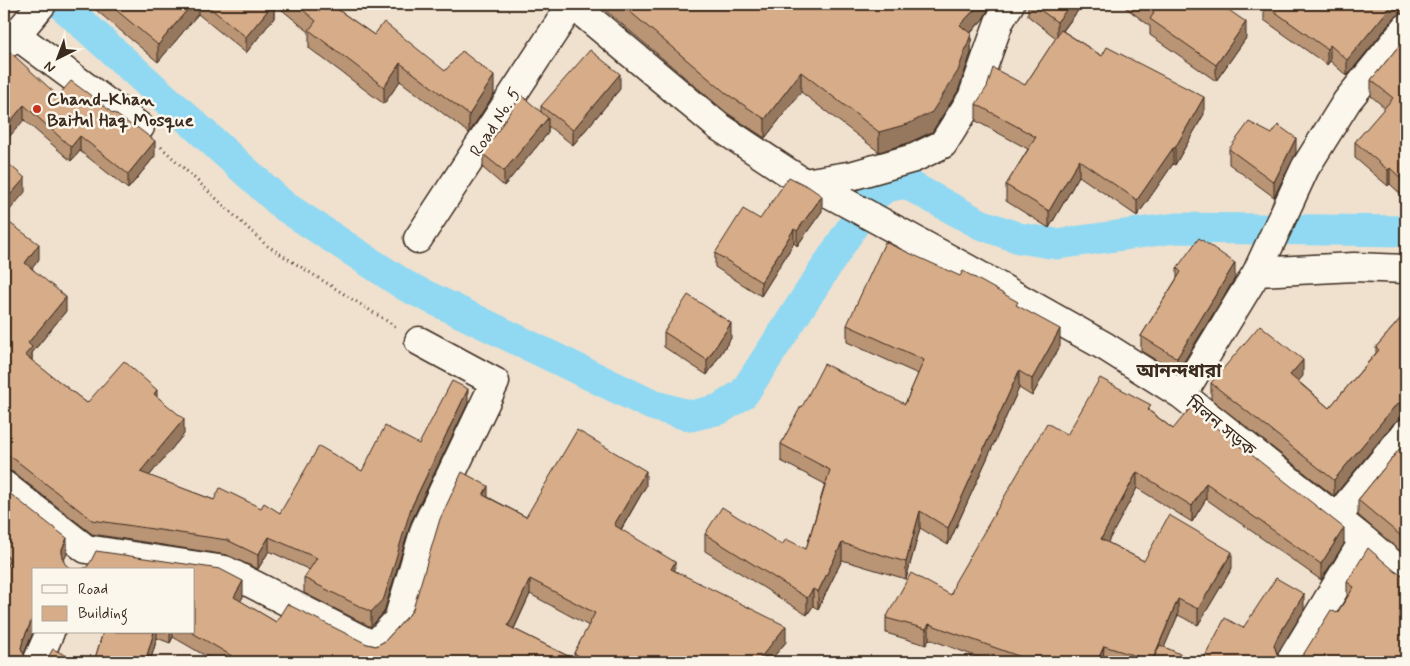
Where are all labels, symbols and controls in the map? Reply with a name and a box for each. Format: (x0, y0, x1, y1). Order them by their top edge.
north arrow (32, 32, 82, 82)
text: N (40, 57, 59, 77)
street label: Road No. 5 (464, 83, 527, 162)
place label: Chand-Khan Baitul Haq Mosque (47, 88, 194, 133)
marker: Chand-Khan Baitul Haq Mosque (31, 103, 43, 115)
district label: আনন্দধারা (1135, 359, 1222, 384)
street label: মিলন সড়ক (1180, 391, 1261, 463)
legend (32, 568, 195, 634)
text: Road (78, 580, 108, 600)
text: Building (78, 604, 128, 625)

